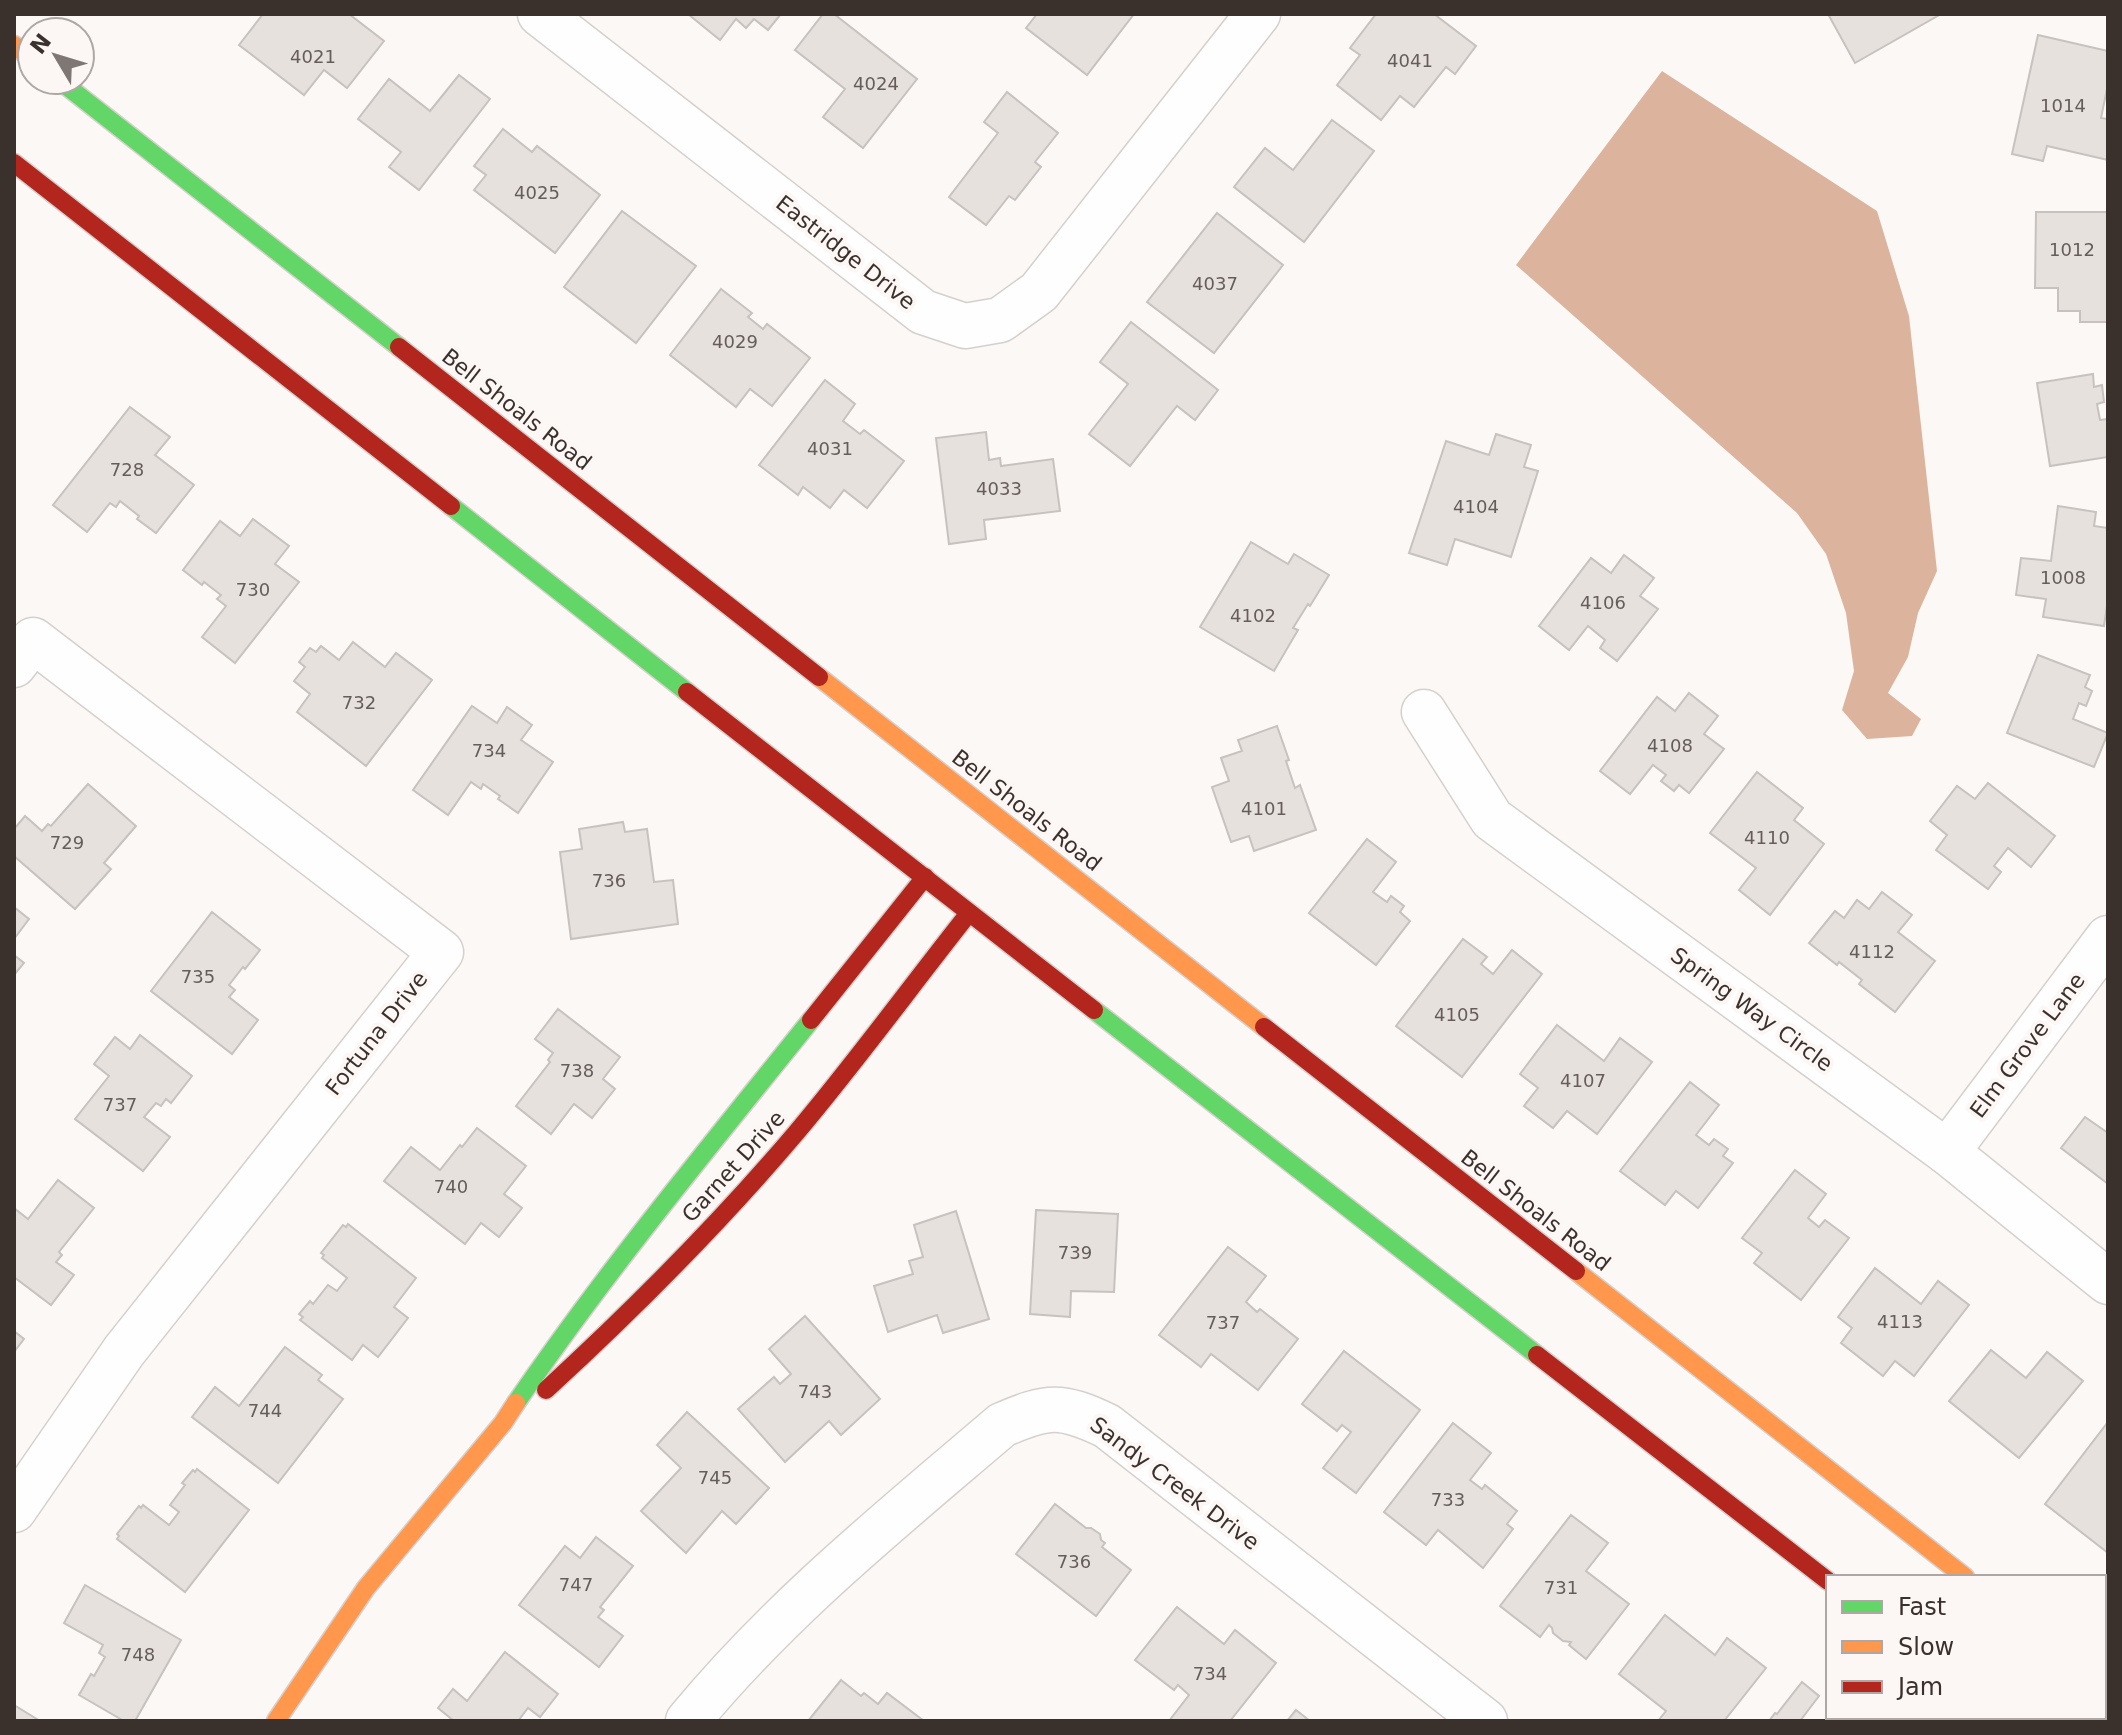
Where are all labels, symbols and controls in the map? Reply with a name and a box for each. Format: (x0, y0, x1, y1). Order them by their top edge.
north arrow (16, 16, 96, 96)
text: N (25, 29, 56, 59)
house number: 4021 (290, 46, 336, 67)
house number: 4041 (1387, 50, 1433, 71)
house number: 4024 (853, 73, 899, 94)
house number: 1014 (2040, 95, 2086, 116)
house number: 4025 (514, 182, 560, 203)
street label: Eastridge Drive (771, 190, 920, 314)
house number: 1012 (2049, 239, 2095, 260)
house number: 4037 (1192, 273, 1238, 294)
house number: 4029 (712, 331, 758, 352)
street label: Bell Shoals Road (437, 343, 596, 475)
house number: 4031 (807, 438, 853, 459)
house number: 728 (110, 459, 144, 480)
house number: 4033 (976, 478, 1022, 499)
house number: 4104 (1453, 496, 1499, 517)
house number: 1008 (2040, 567, 2086, 588)
house number: 730 (236, 579, 270, 600)
house number: 4106 (1580, 592, 1626, 613)
house number: 4102 (1230, 605, 1276, 626)
house number: 732 (342, 692, 376, 713)
house number: 4108 (1647, 735, 1693, 756)
house number: 734 (472, 740, 506, 761)
street label: Bell Shoals Road (947, 744, 1106, 876)
house number: 4101 (1241, 798, 1287, 819)
house number: 4110 (1744, 827, 1790, 848)
house number: 729 (50, 832, 84, 853)
house number: 736 (592, 870, 626, 891)
house number: 4112 (1849, 941, 1895, 962)
street label: Spring Way Circle (1666, 942, 1837, 1076)
house number: 735 (181, 966, 215, 987)
street label: Fortuna Drive (320, 967, 432, 1100)
street label: Elm Grove Lane (1965, 968, 2090, 1122)
house number: 4105 (1434, 1004, 1480, 1025)
house number: 738 (560, 1060, 594, 1081)
house number: 4107 (1560, 1070, 1606, 1091)
house number: 737 (103, 1094, 137, 1115)
street label: Garnet Drive (677, 1106, 790, 1227)
street label: Bell Shoals Road (1456, 1144, 1615, 1276)
house number: 740 (434, 1176, 468, 1197)
house number: 739 (1058, 1242, 1092, 1263)
house number: 4113 (1877, 1311, 1923, 1332)
house number: 737 (1206, 1312, 1240, 1333)
house number: 743 (798, 1381, 832, 1402)
house number: 744 (248, 1400, 282, 1421)
street label: Sandy Creek Drive (1085, 1412, 1264, 1555)
house number: 745 (698, 1467, 732, 1488)
house number: 733 (1431, 1489, 1465, 1510)
house number: 736 (1057, 1551, 1091, 1572)
house number: 747 (559, 1574, 593, 1595)
legend (1826, 1575, 2106, 1719)
house number: 731 (1544, 1577, 1578, 1598)
text: Fast (1898, 1593, 1946, 1621)
text: Slow (1898, 1633, 1954, 1661)
house number: 748 (121, 1644, 155, 1665)
house number: 734 (1193, 1663, 1227, 1684)
text: Jam (1896, 1673, 1943, 1701)

